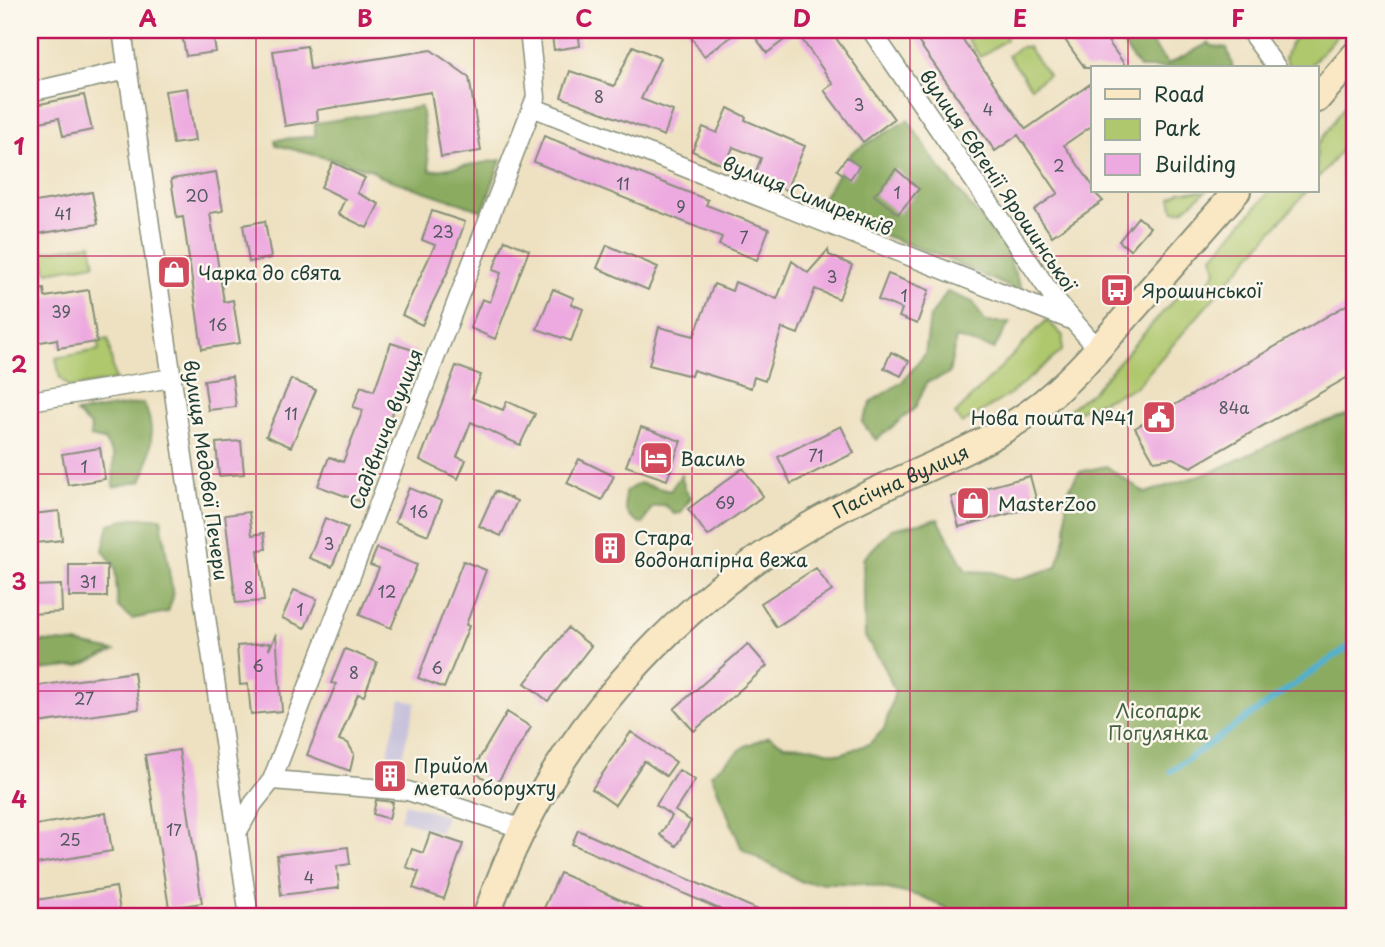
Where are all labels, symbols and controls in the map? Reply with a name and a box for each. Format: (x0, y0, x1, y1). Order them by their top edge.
text: A (139, 0, 157, 35)
text: B (357, 0, 373, 35)
text: C (575, 0, 593, 35)
text: D (793, 0, 811, 35)
text: E (1013, 0, 1027, 35)
text: F (1231, 0, 1245, 35)
street label: вулиця Євгенії Ярошинської (914, 63, 1085, 297)
legend (1091, 66, 1318, 192)
text: Road (1154, 77, 1205, 109)
house number: 8 (594, 84, 604, 108)
house number: 3 (854, 92, 864, 116)
house number: 4 (983, 97, 993, 121)
text: Park (1154, 111, 1201, 143)
text: 1 (14, 128, 25, 163)
text: Building (1154, 147, 1236, 179)
street label: вулиця Симиренків (719, 148, 897, 242)
house number: 2 (1053, 153, 1065, 177)
house number: 11 (616, 171, 630, 195)
house number: 1 (893, 180, 901, 204)
house number: 20 (186, 183, 208, 207)
house number: 9 (676, 194, 686, 218)
house number: 41 (55, 201, 71, 225)
house number: 23 (432, 219, 454, 243)
house number: 7 (739, 225, 749, 249)
shop icon: Чарка до свята (155, 253, 193, 291)
place label: Чарка до свята (198, 258, 341, 286)
house number: 3 (827, 264, 837, 288)
bus stop icon: Ярошинської (1098, 271, 1136, 309)
place label: Ярошинської (1142, 276, 1263, 304)
house number: 1 (900, 283, 908, 307)
house number: 39 (51, 299, 71, 323)
house number: 16 (209, 312, 227, 336)
street label: Садівнича вулиця (341, 344, 429, 514)
text: 2 (11, 346, 27, 381)
street label: вулиця Медової Печери (178, 358, 236, 582)
house number: 84а (1219, 395, 1249, 419)
public building icon: Нова пошта №41 (1140, 398, 1178, 436)
house number: 11 (284, 401, 298, 425)
place label: Нова пошта №41 (971, 403, 1134, 431)
street label: Пасічна вулиця (827, 437, 973, 524)
hotel icon: Василь (637, 439, 675, 477)
house number: 71 (809, 443, 824, 467)
place label: Василь (680, 444, 746, 472)
house number: 1 (80, 454, 88, 478)
shop icon: MasterZoo (954, 484, 992, 522)
place label: MasterZoo (998, 489, 1096, 517)
house number: 69 (715, 490, 735, 514)
house number: 16 (410, 499, 428, 523)
place label: Стара водонапірна вежа (634, 523, 808, 573)
building icon: Стара водонапірна вежа (591, 529, 629, 567)
house number: 3 (324, 531, 334, 555)
text: 3 (11, 563, 27, 598)
house number: 31 (80, 569, 96, 593)
house number: 8 (244, 575, 254, 599)
house number: 12 (378, 579, 396, 603)
house number: 1 (296, 597, 304, 621)
house number: 6 (252, 653, 264, 677)
house number: 6 (431, 655, 443, 679)
house number: 8 (349, 660, 359, 684)
house number: 27 (74, 686, 94, 710)
park label: Лісопарк Погулянка (1108, 696, 1208, 746)
place label: Прийом металоборухту (414, 751, 556, 801)
building icon: Прийом металоборухту (371, 757, 409, 795)
text: 4 (11, 781, 27, 816)
house number: 17 (166, 817, 182, 841)
house number: 25 (59, 827, 81, 851)
house number: 4 (304, 865, 314, 889)

